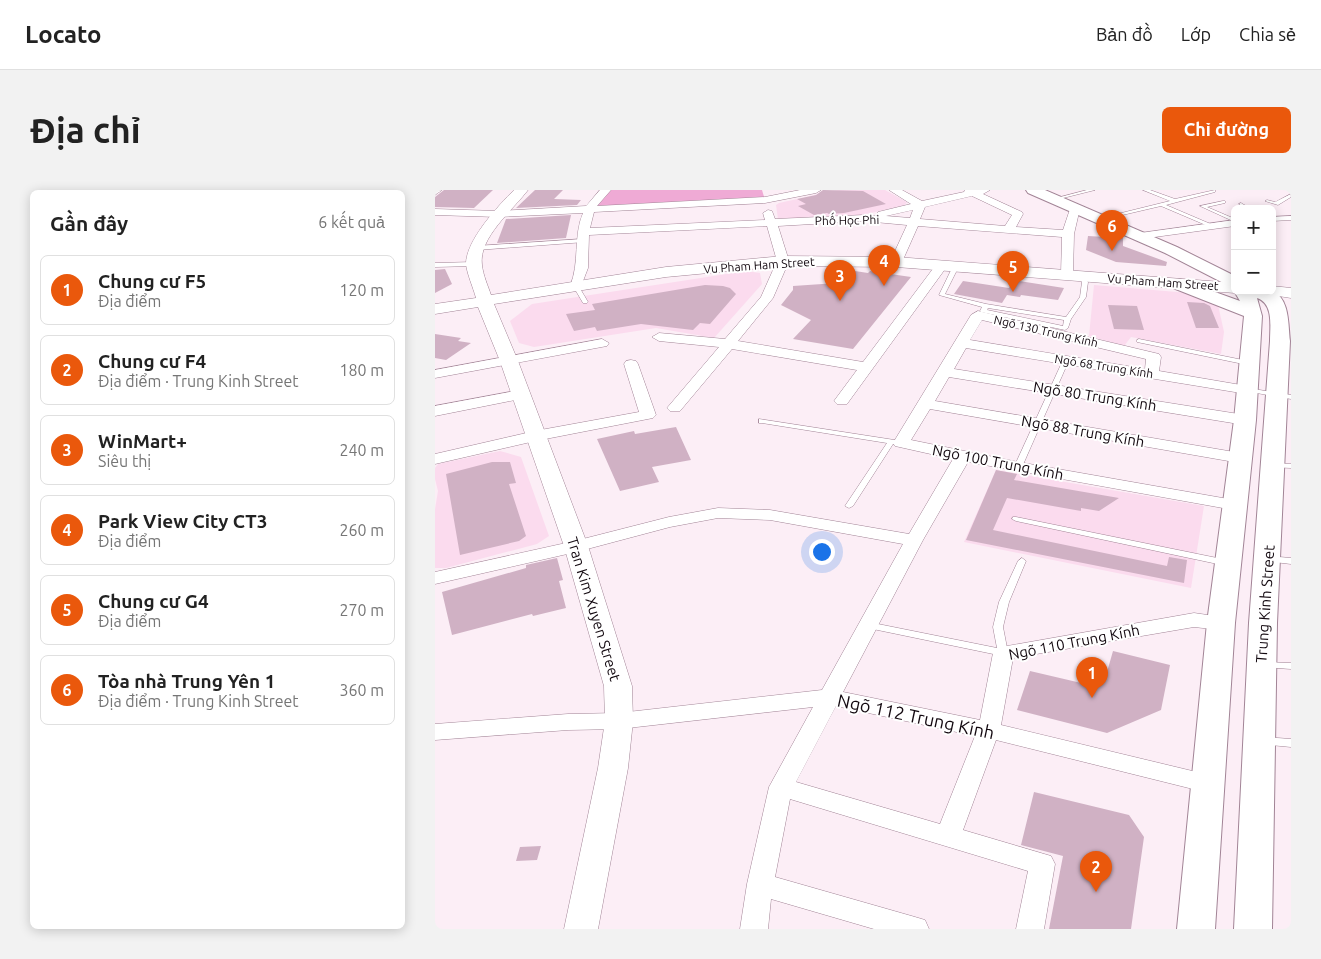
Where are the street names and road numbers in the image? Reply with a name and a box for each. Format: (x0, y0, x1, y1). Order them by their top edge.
street label: Phố Học Phi (815, 212, 879, 228)
street label: Vu Pham Ham Street (703, 255, 815, 275)
street label: Vu Pham Ham Street (1107, 272, 1219, 292)
street label: Ngõ 130 Trung Kính (993, 313, 1099, 349)
street label: Ngõ 68 Trung Kính (1054, 352, 1154, 380)
street label: Ngõ 80 Trung Kính (1032, 378, 1158, 414)
street label: Ngõ 88 Trung Kính (1020, 412, 1146, 450)
street label: Ngõ 100 Trung Kính (931, 441, 1065, 483)
street label: Tran Kim Xuyen Street (564, 535, 624, 683)
street label: Trung Kinh Street (1252, 544, 1278, 664)
street label: Ngõ 110 Trung Kính (1007, 621, 1141, 663)
street label: Ngõ 112 Trung Kính (836, 690, 996, 742)

